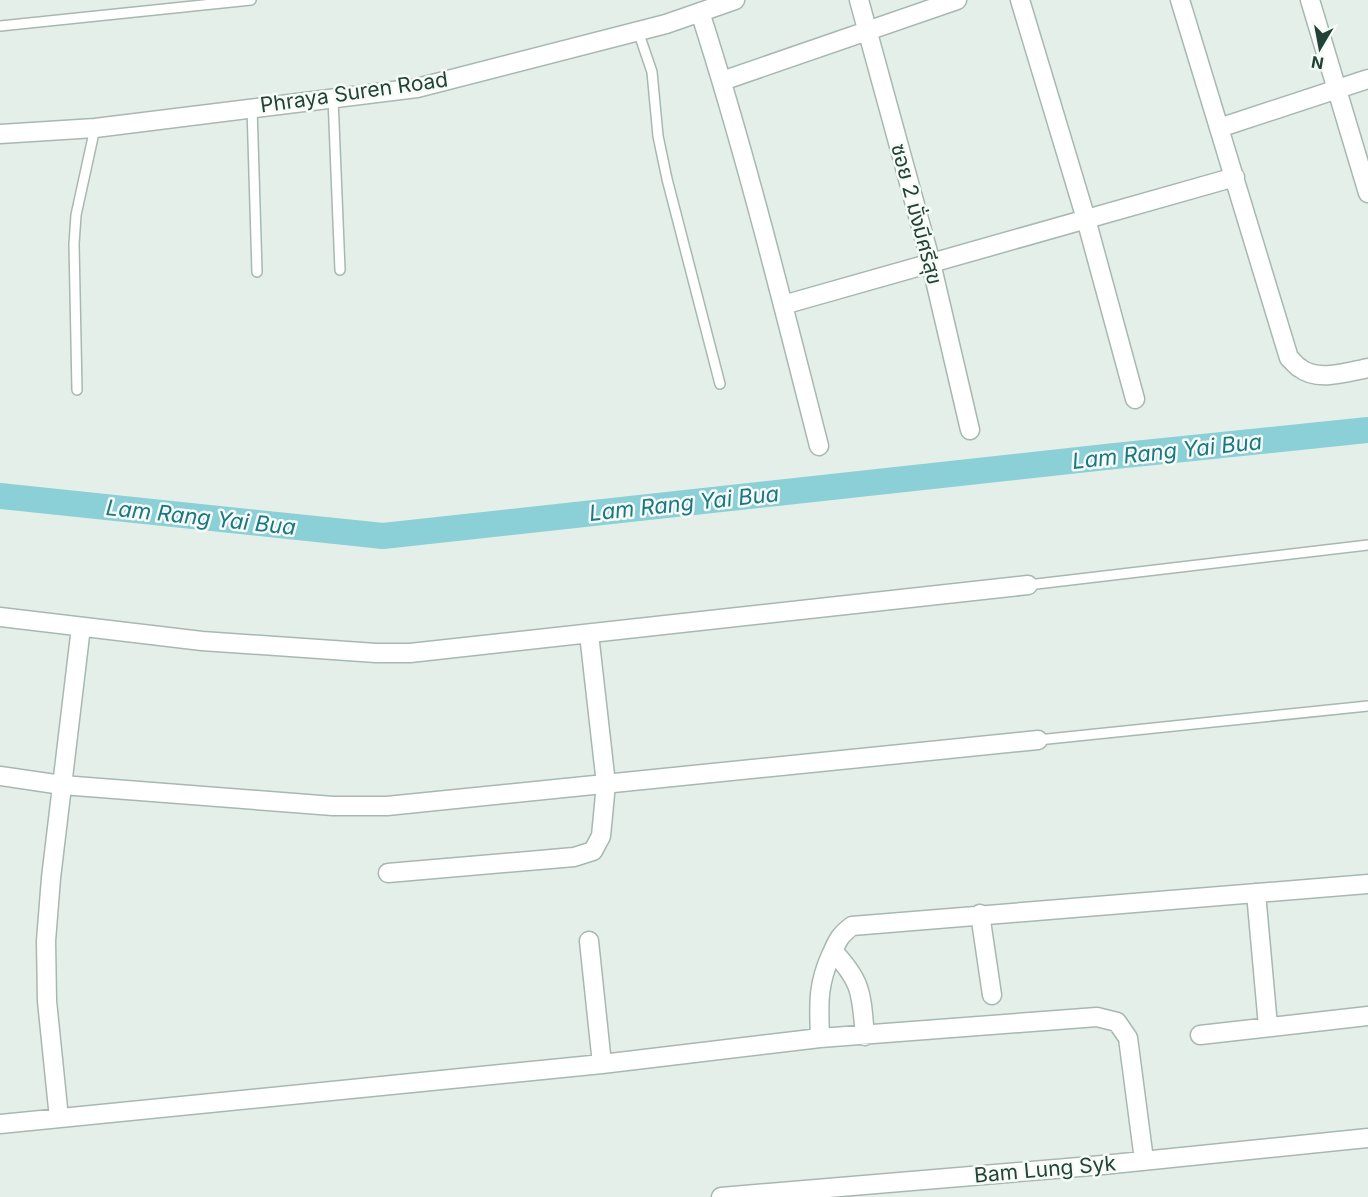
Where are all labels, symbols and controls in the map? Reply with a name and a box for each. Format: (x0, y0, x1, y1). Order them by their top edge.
north arrow (1290, 18, 1350, 78)
text: N (1310, 52, 1325, 74)
street label: Phraya Suren Road (259, 66, 449, 118)
street label: ซอย 2 มั่งมีศรีสุข (885, 141, 949, 287)
water label: Lam Rang Yai Bua (1071, 428, 1263, 474)
water label: Lam Rang Yai Bua (588, 480, 780, 526)
water label: Lam Rang Yai Bua (105, 494, 297, 540)
street label: Bam Lung Syk (973, 1150, 1117, 1188)

